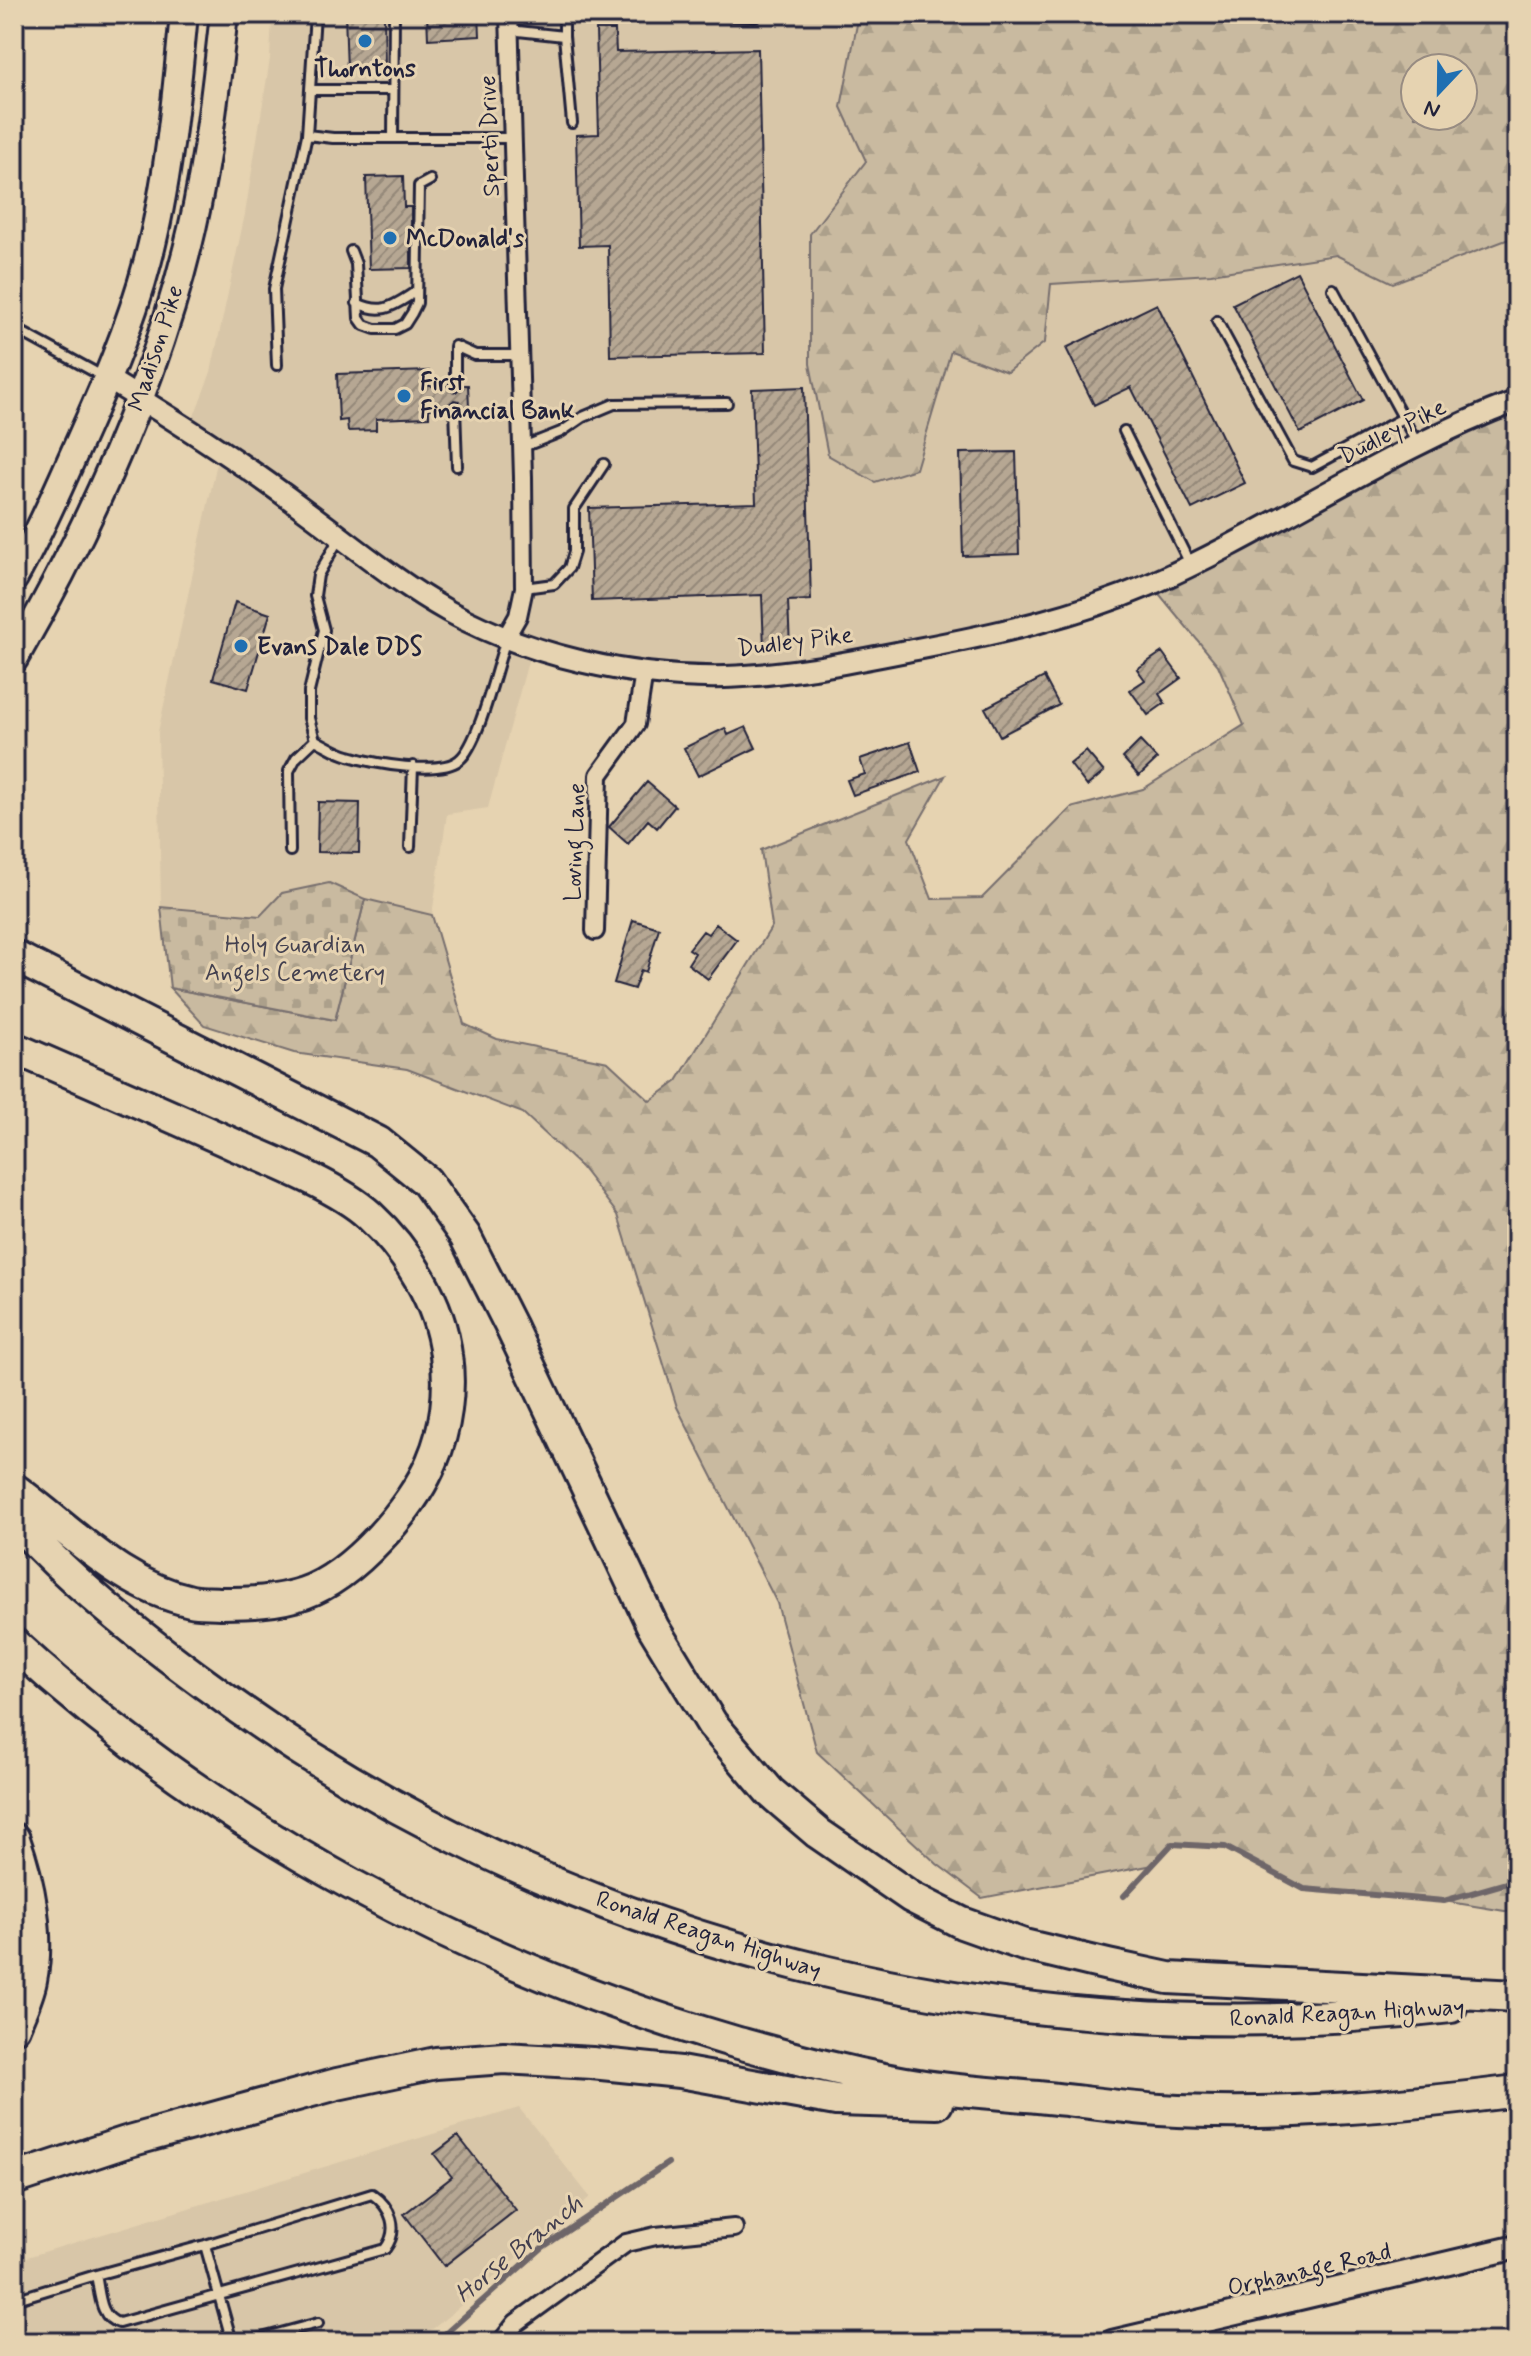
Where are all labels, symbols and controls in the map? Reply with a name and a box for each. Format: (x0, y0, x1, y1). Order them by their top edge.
marker: Thorntons (356, 32, 374, 50)
north arrow (1399, 52, 1479, 132)
place label: Thorntons (314, 54, 416, 85)
street label: Sperti Drive (473, 75, 508, 197)
text: N (1420, 93, 1444, 124)
place label: McDonald's (406, 224, 524, 255)
marker: McDonald's (381, 229, 399, 247)
street label: Madison Pike (121, 282, 191, 415)
place label: First Financial Bank (420, 368, 575, 427)
marker: First Financial Bank (395, 387, 413, 405)
street label: Dudley Pike (1334, 392, 1452, 473)
street label: Dudley Pike (735, 620, 855, 665)
place label: Evans Dale DDS (257, 632, 423, 663)
marker: Evans Dale DDS (232, 637, 250, 655)
street label: Loving Lane (558, 782, 596, 902)
park label: Holy Guardian Angels Cemetery (205, 930, 385, 992)
street label: Ronald Reagan Highway (591, 1884, 825, 1988)
street label: Ronald Reagan Highway (1229, 1992, 1465, 2037)
water label: Horse Branch (448, 2187, 590, 2312)
street label: Orphanage Road (1225, 2237, 1395, 2307)

